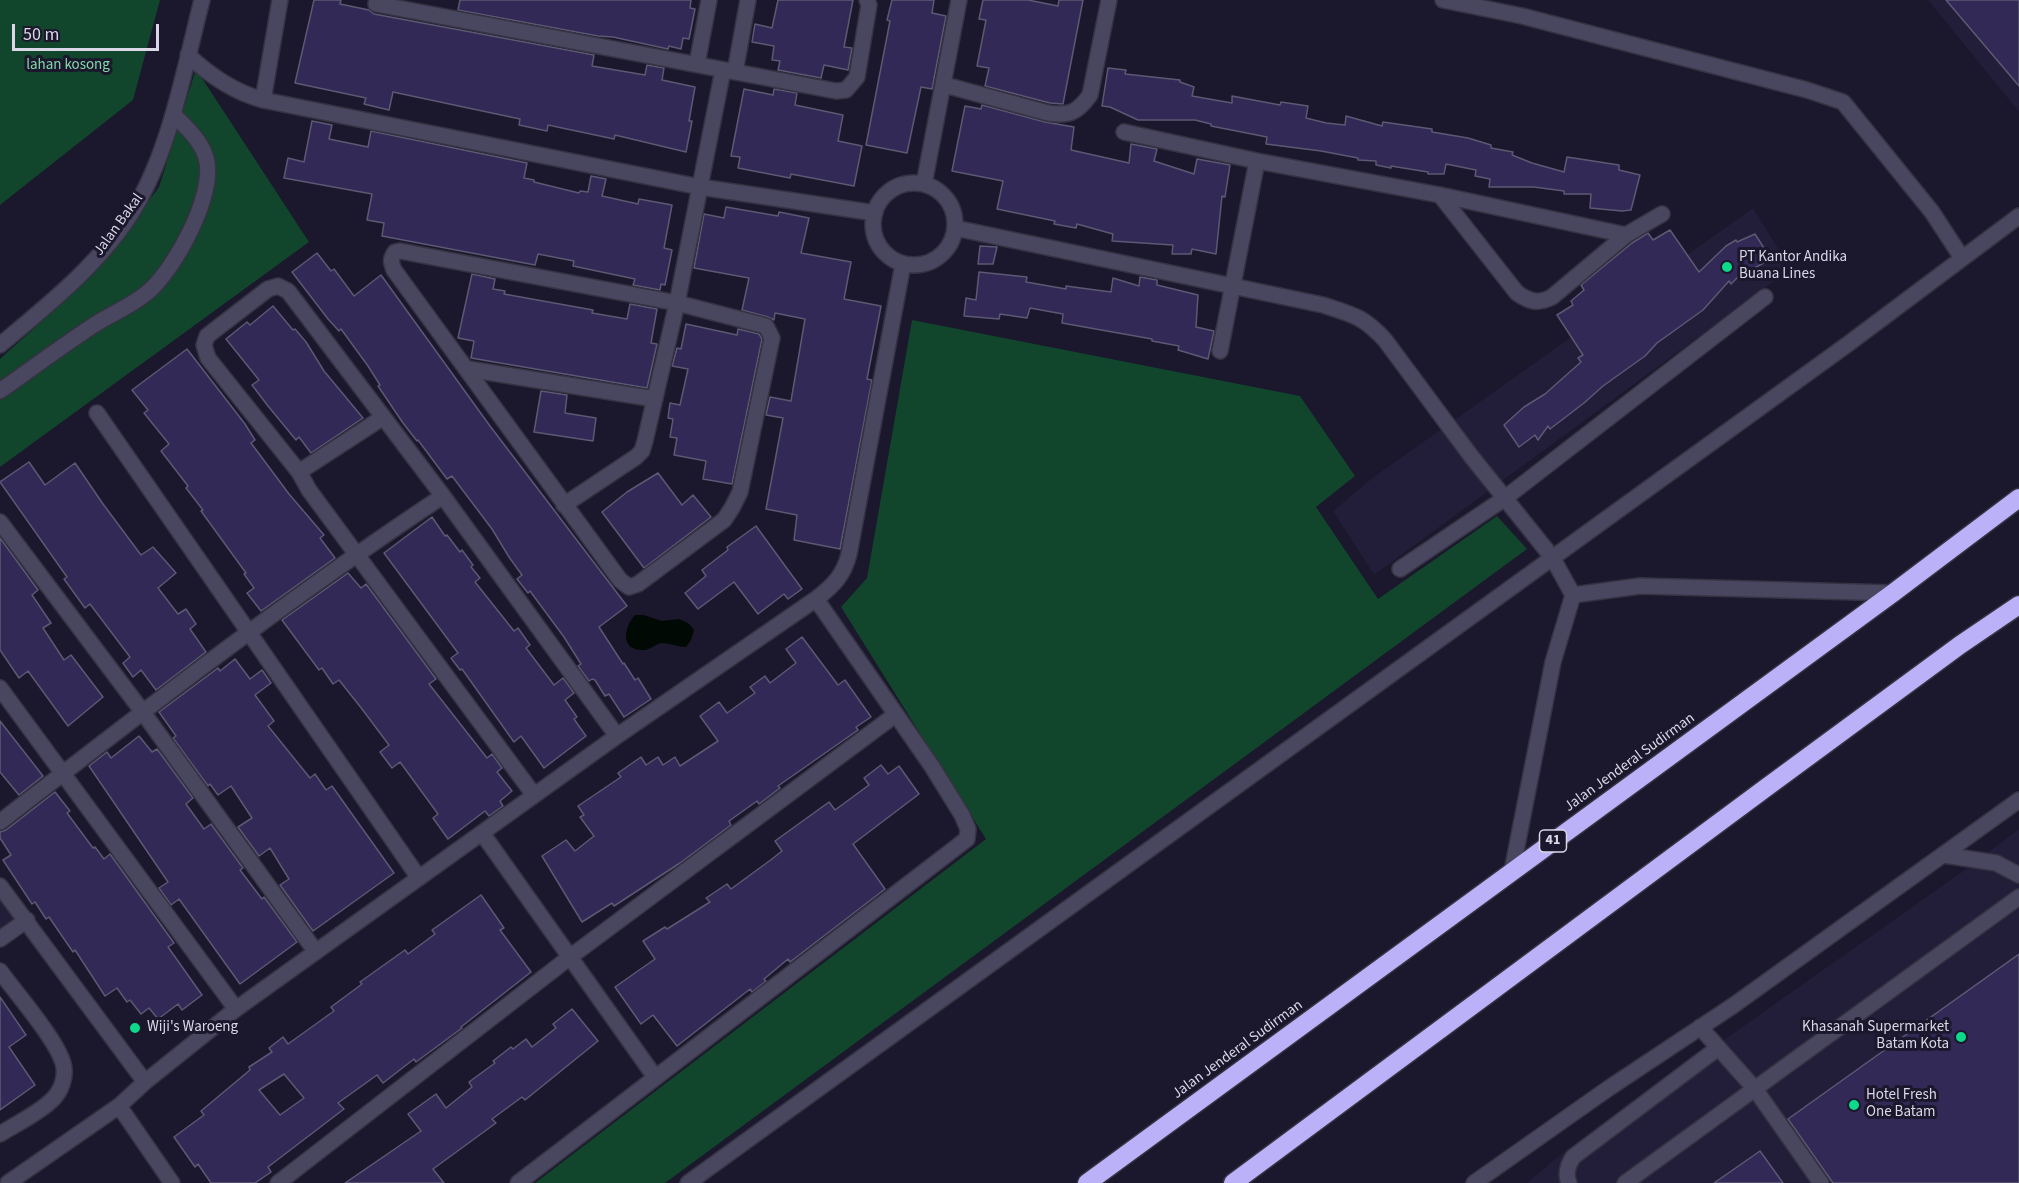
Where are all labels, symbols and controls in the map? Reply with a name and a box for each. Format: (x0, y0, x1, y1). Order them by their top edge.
scale bar (15, 12, 162, 50)
text: 50 m (23, 22, 59, 47)
park label: lahan kosong (26, 57, 110, 75)
street label: Jalan Bakal (90, 190, 148, 260)
place label: PT Kantor Andika Buana Lines (1739, 249, 1847, 284)
marker: PT Kantor Andika Buana Lines (1720, 260, 1734, 274)
street label: Jalan Jenderal Sudirman (1561, 710, 1699, 816)
road number: 41 (1540, 830, 1566, 852)
street label: Jalan Jenderal Sudirman (1169, 997, 1307, 1103)
place label: Wiji's Waroeng (147, 1019, 238, 1037)
place label: Khasanah Supermarket Batam Kota (1802, 1019, 1949, 1054)
marker: Wiji's Waroeng (128, 1021, 142, 1035)
marker: Khasanah Supermarket Batam Kota (1954, 1030, 1968, 1044)
place label: Hotel Fresh One Batam (1866, 1087, 1937, 1122)
marker: Hotel Fresh One Batam (1847, 1098, 1861, 1112)

